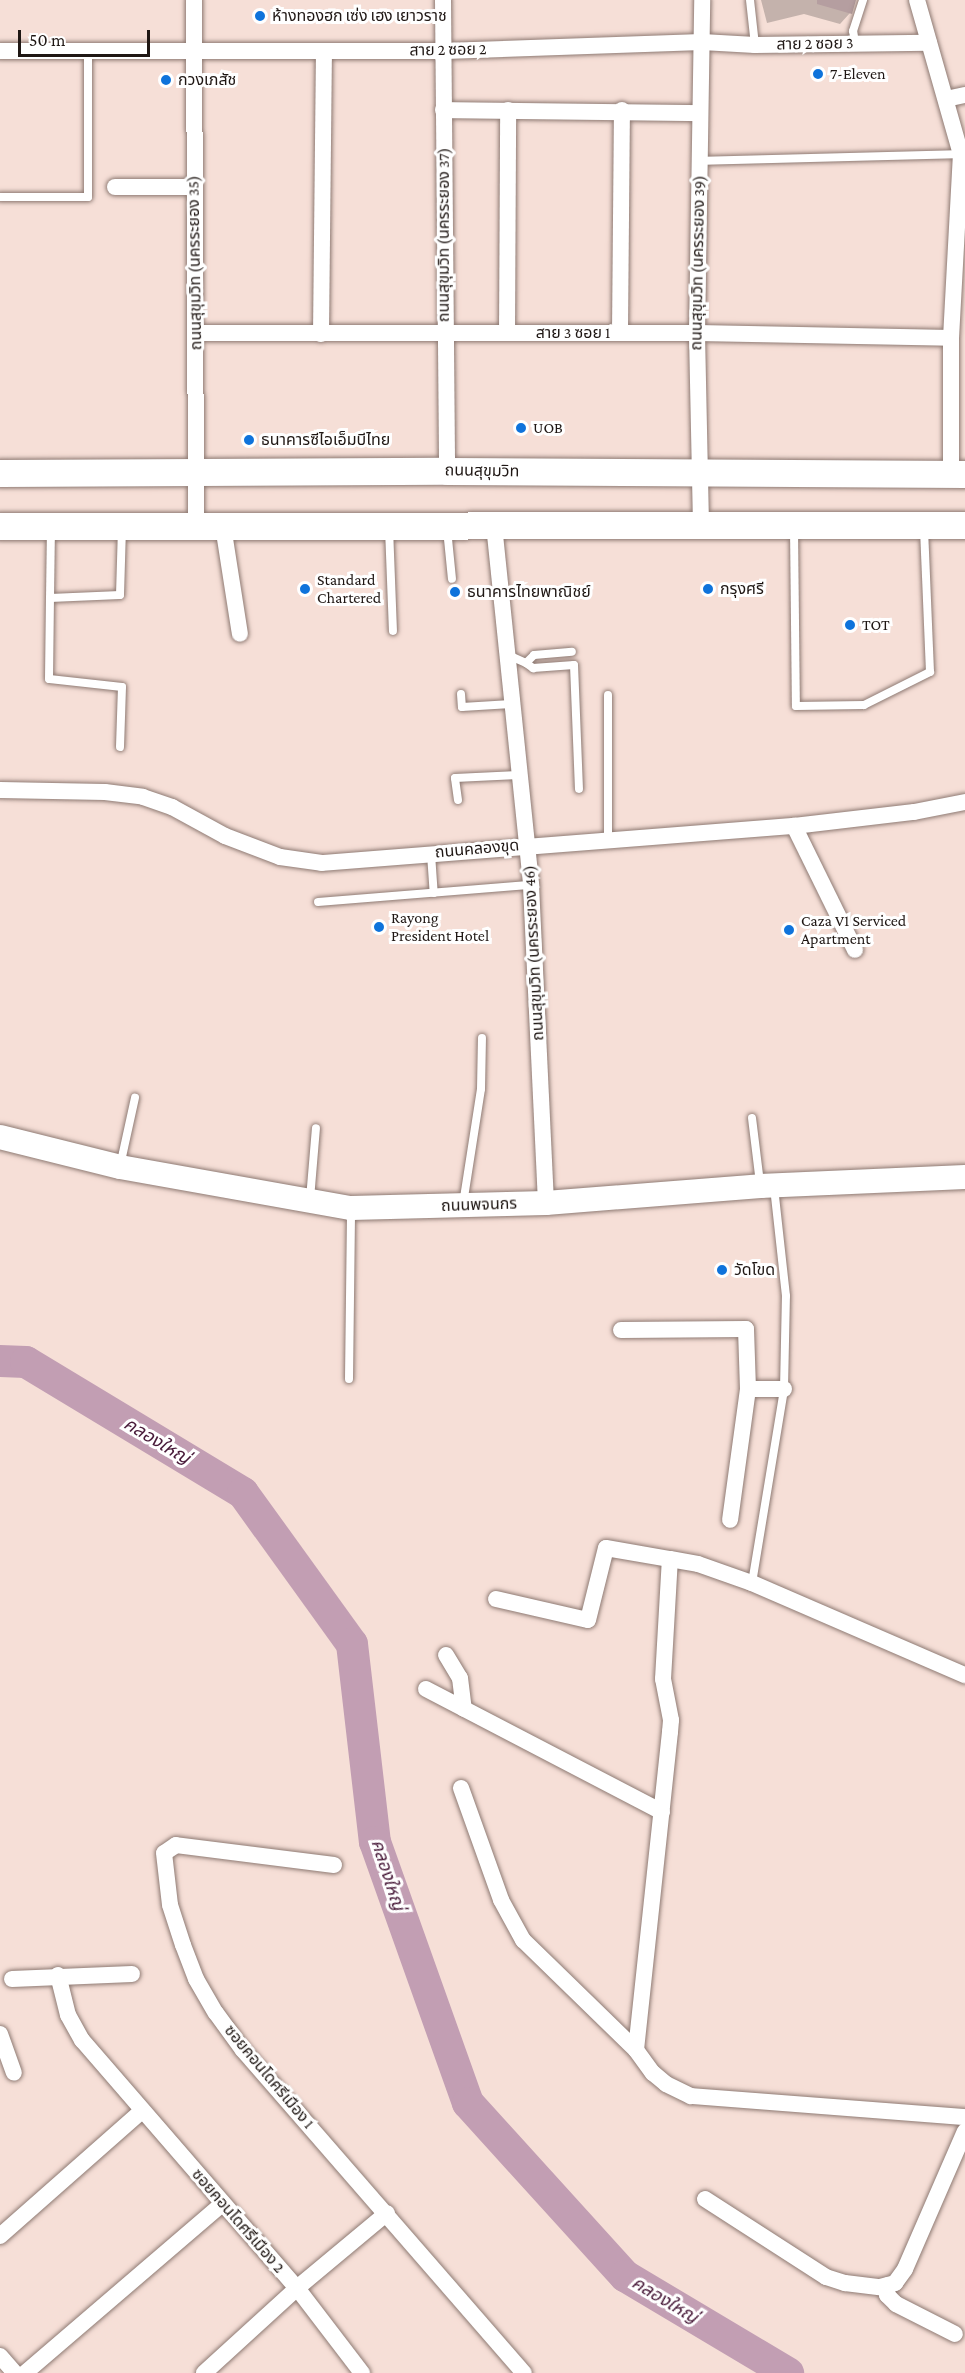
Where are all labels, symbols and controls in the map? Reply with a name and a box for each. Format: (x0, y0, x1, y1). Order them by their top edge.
place label: ห้างทองฮก เซ่ง เฮง เยาวราช (272, 6, 447, 26)
marker: ห้างทองฮก เซ่ง เฮง เยาวราช (253, 9, 267, 23)
scale bar (21, 18, 153, 56)
text: 50 m (29, 30, 66, 50)
street label: สาย 2 ซอย 3 (776, 34, 854, 54)
street label: สาย 2 ซอย 2 (409, 40, 487, 60)
place label: 7-Eleven (830, 64, 886, 84)
marker: 7-Eleven (811, 67, 825, 81)
place label: กวงเภสัช (178, 70, 236, 90)
marker: กวงเภสัช (159, 73, 173, 87)
street label: ถนนสุขุมวิท (นครระยอง 37) (434, 148, 454, 322)
street label: ถนนสุขุมวิท (นครระยอง 35) (184, 175, 206, 351)
street label: ถนนสุขุมวิท (นครระยอง 39) (687, 175, 709, 351)
street label: สาย 3 ซอย 1 (536, 323, 610, 343)
place label: UOB (533, 418, 563, 438)
marker: UOB (514, 421, 528, 435)
place label: ธนาคารซีไอเอ็มบีไทย (261, 430, 390, 450)
marker: ธนาคารซีไอเอ็มบีไทย (242, 433, 256, 447)
street label: ถนนสุขุมวิท (445, 461, 519, 481)
place label: Standard Chartered (317, 570, 381, 608)
place label: กรุงศรี (720, 579, 764, 599)
marker: Standard Chartered (298, 582, 312, 596)
place label: ธนาคารไทยพาณิชย์ (467, 582, 591, 602)
marker: กรุงศรี (701, 582, 715, 596)
marker: ธนาคารไทยพาณิชย์ (448, 585, 462, 599)
place label: TOT (862, 615, 890, 635)
marker: TOT (843, 618, 857, 632)
street label: ถนนคลองขุด (434, 836, 520, 862)
street label: ถนนสุขุมวิท (นครระยอง 46) (520, 865, 548, 1041)
place label: Rayong President Hotel (391, 908, 489, 946)
place label: Caza V1 Serviced Apartment (801, 911, 906, 949)
marker: Rayong President Hotel (372, 920, 386, 934)
marker: Caza V1 Serviced Apartment (782, 923, 796, 937)
street label: ถนนพจนกร (441, 1194, 517, 1216)
place label: วัดโขด (734, 1260, 775, 1280)
marker: วัดโขด (715, 1263, 729, 1277)
water label: คลองใหญ่ (120, 1413, 194, 1469)
water label: คลองใหญ่ (366, 1837, 410, 1913)
street label: ซอยคอนโดศรีเมือง 1 (220, 2021, 318, 2133)
street label: ซอยคอนโดศรีเมือง 2 (188, 2165, 288, 2277)
water label: คลองใหญ่ (628, 2272, 702, 2328)

